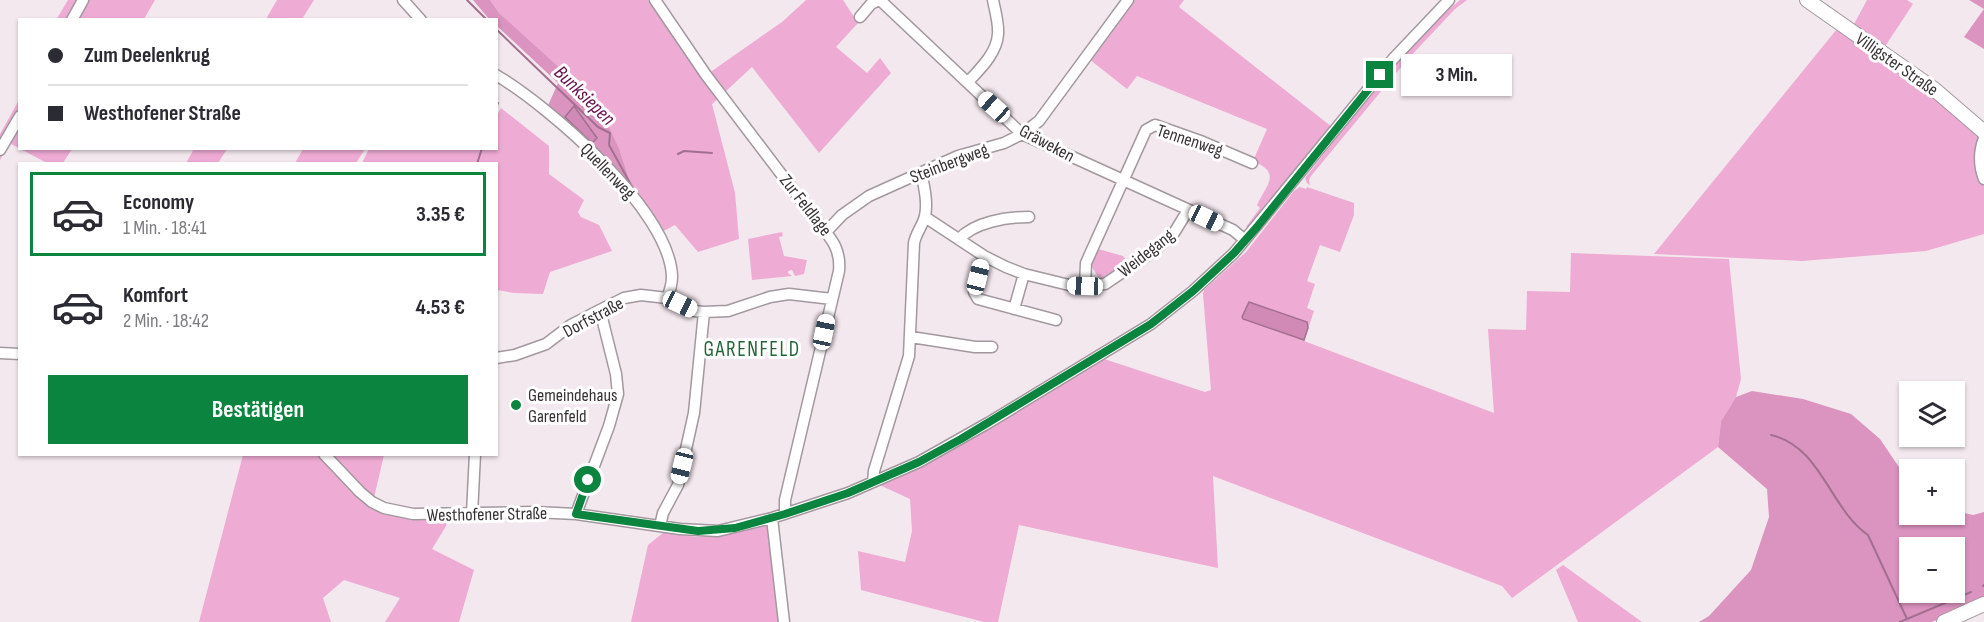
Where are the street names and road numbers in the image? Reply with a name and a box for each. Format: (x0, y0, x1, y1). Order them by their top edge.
street label: Villigster Straße (1851, 28, 1942, 101)
street label: Gräweken (1016, 120, 1078, 167)
street label: Tennenweg (1154, 120, 1226, 161)
street label: Quellenweg (576, 139, 639, 204)
street label: Steinbergweg (907, 139, 991, 188)
street label: Zur Feldlage (775, 170, 836, 240)
street label: Weidegang (1114, 225, 1179, 282)
street label: Dorfstraße (559, 293, 627, 342)
street label: Westhofener Straße (427, 503, 547, 526)

